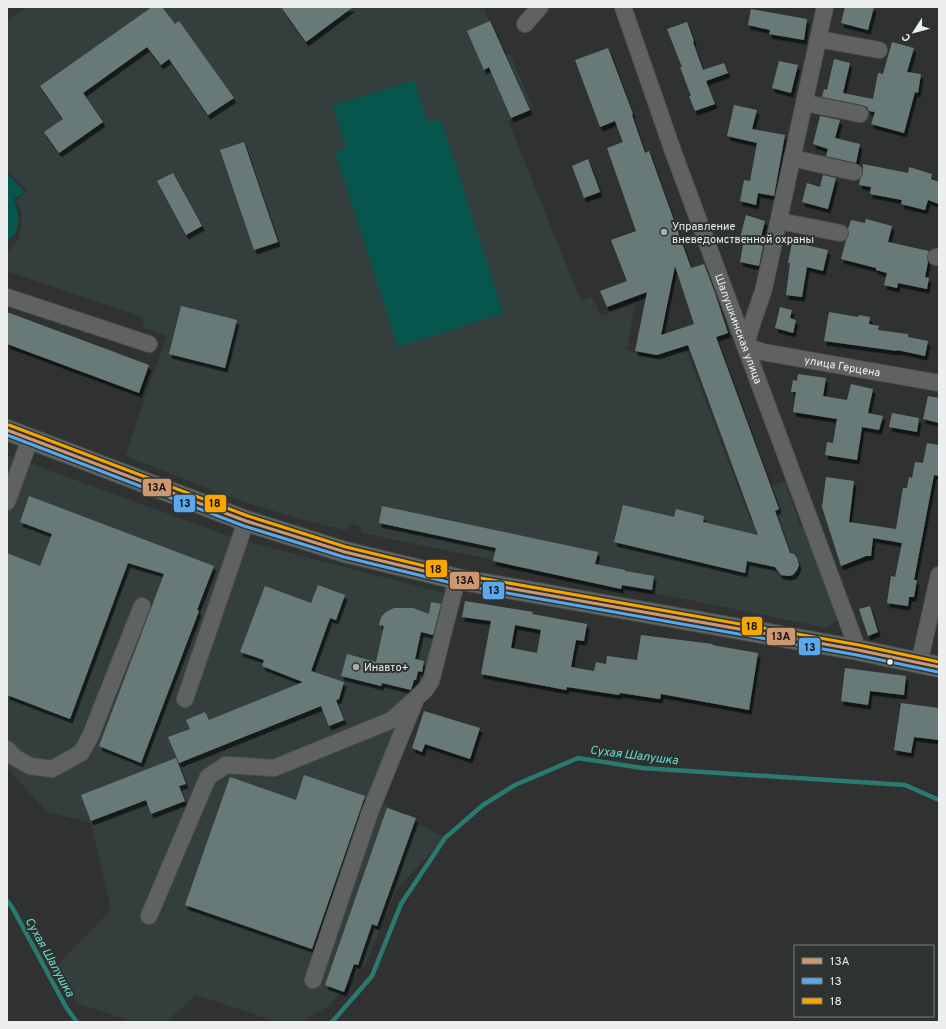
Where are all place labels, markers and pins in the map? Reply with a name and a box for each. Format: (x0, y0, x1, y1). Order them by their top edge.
place label: Управление вневедомственной охраны (672, 220, 814, 247)
marker: Управление вневедомственной охраны (659, 227, 669, 237)
unlabelled marker (885, 657, 895, 667)
place label: Инавто+ (364, 661, 409, 675)
marker: Инавто+ (351, 662, 361, 672)

